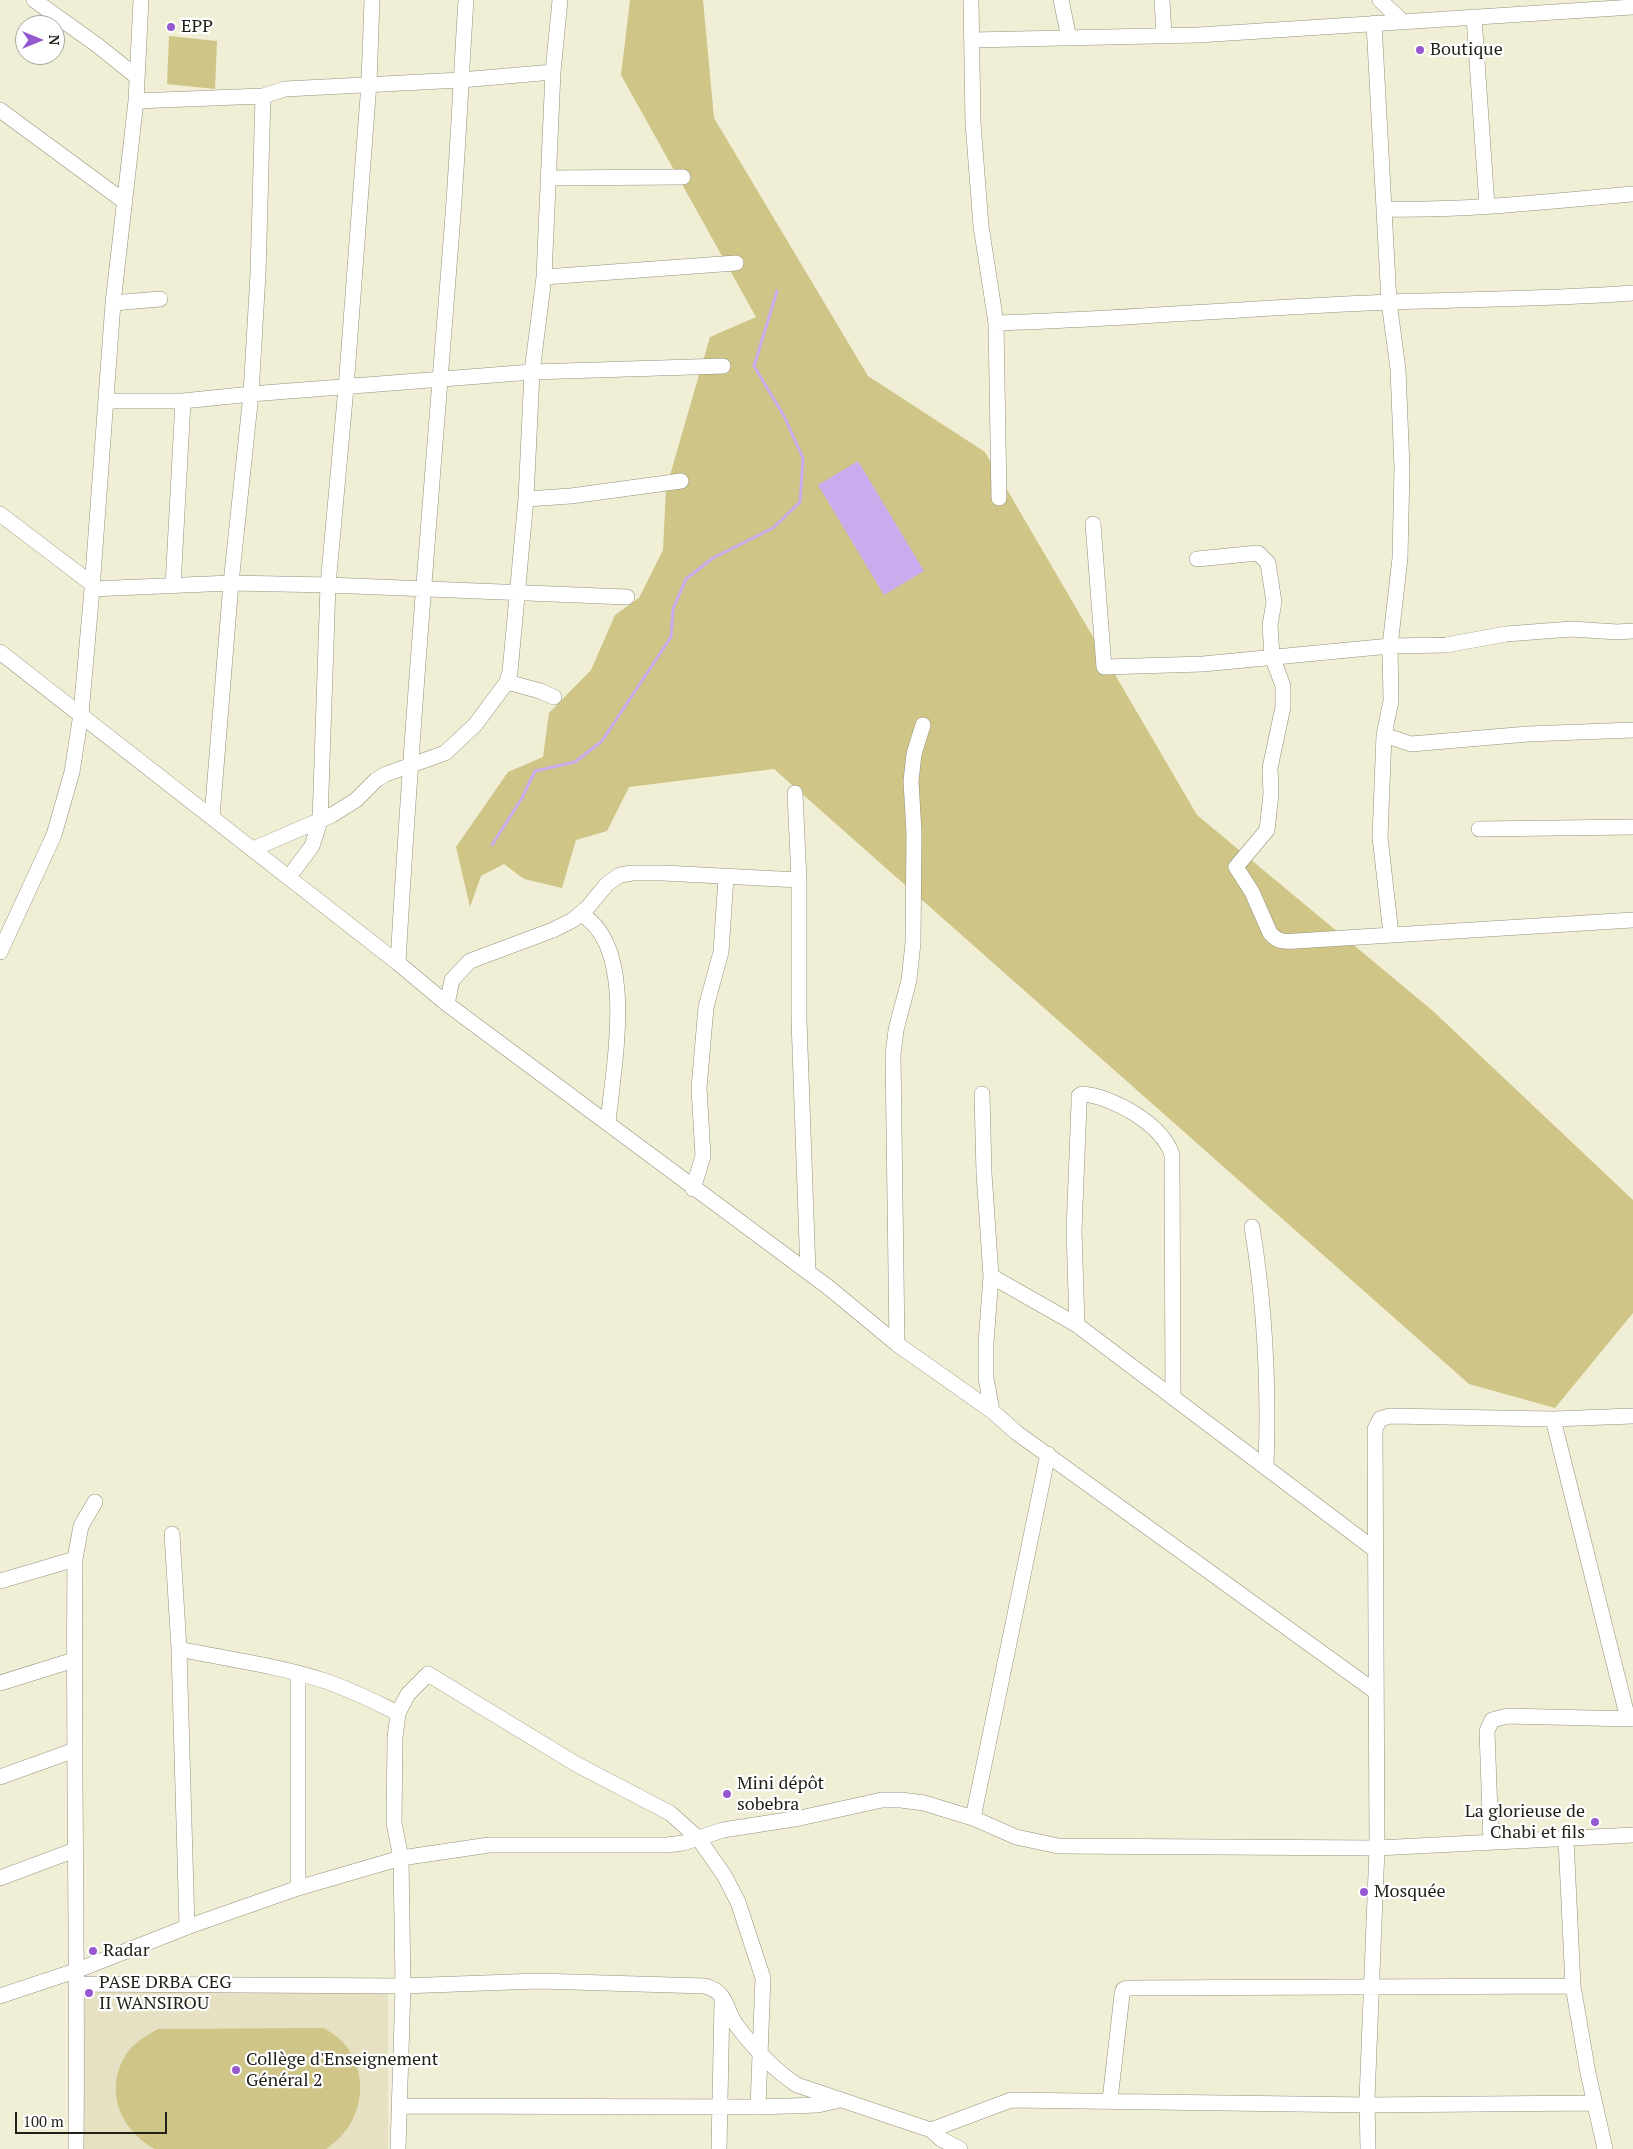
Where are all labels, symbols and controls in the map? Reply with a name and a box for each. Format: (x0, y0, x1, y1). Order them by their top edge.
north arrow (15, 15, 65, 65)
place label: EPP (181, 16, 213, 38)
marker: EPP (165, 21, 177, 33)
text: N (45, 35, 64, 45)
place label: Boutique (1430, 39, 1503, 61)
marker: Boutique (1414, 44, 1426, 56)
place label: Mini dépôt sobebra (737, 1773, 824, 1816)
marker: Mini dépôt sobebra (721, 1788, 733, 1800)
place label: La glorieuse de Chabi et fils (1465, 1801, 1585, 1844)
marker: La glorieuse de Chabi et fils (1589, 1816, 1601, 1828)
place label: Mosquée (1374, 1881, 1446, 1903)
marker: Mosquée (1358, 1886, 1370, 1898)
place label: Radar (103, 1940, 150, 1962)
marker: Radar (87, 1945, 99, 1957)
place label: PASE DRBA CEG II WANSIROU (99, 1972, 232, 2015)
marker: PASE DRBA CEG II WANSIROU (83, 1987, 95, 1999)
place label: Collège d'Enseignement Général 2 (246, 2049, 438, 2092)
marker: Collège d'Enseignement Général 2 (230, 2064, 242, 2076)
scale bar (18, 2102, 170, 2134)
text: 100 m (23, 2111, 64, 2131)

